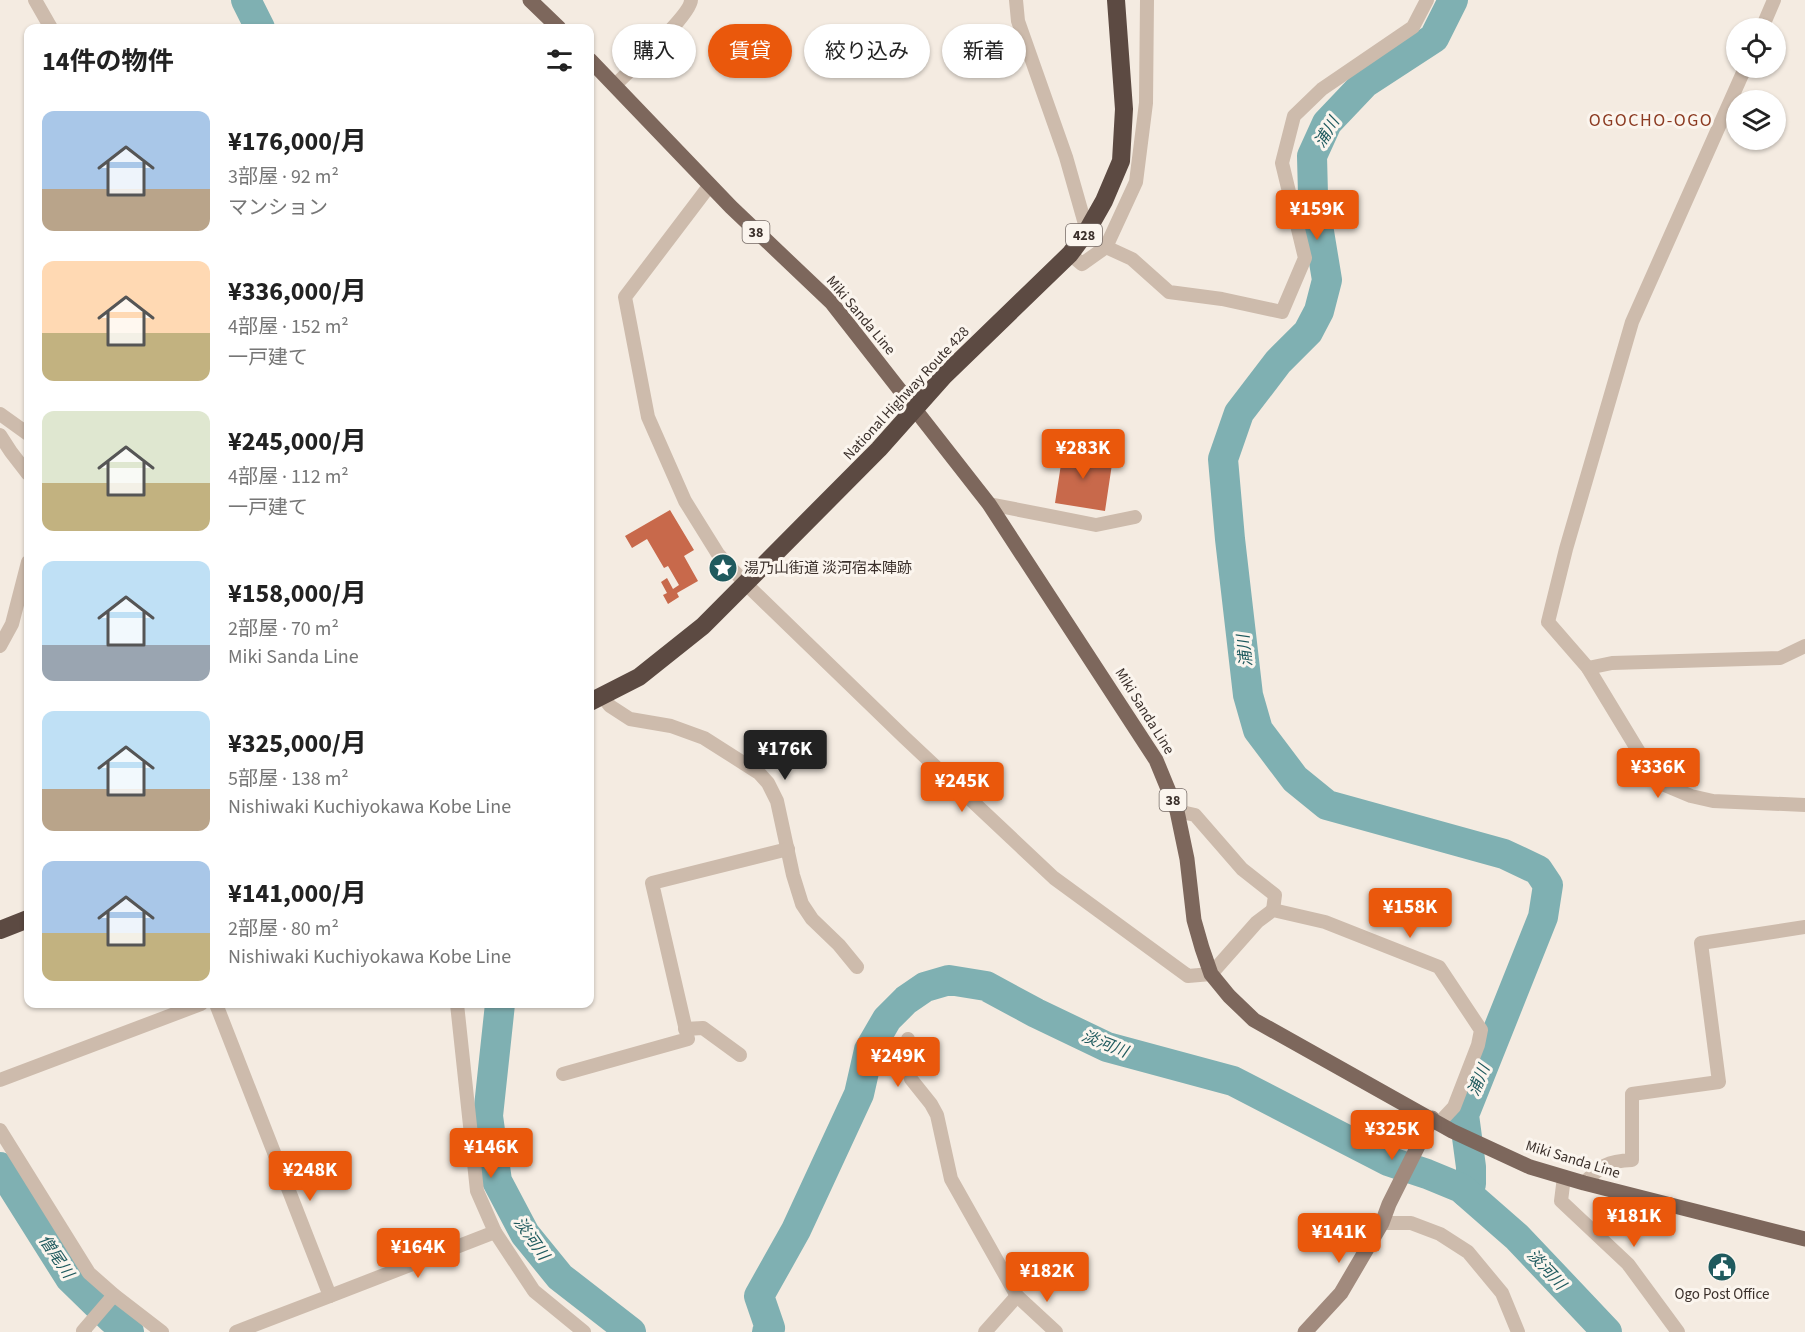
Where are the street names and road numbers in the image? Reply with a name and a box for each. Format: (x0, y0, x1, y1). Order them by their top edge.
road number: 38 (742, 221, 770, 243)
road number: 428 (1066, 224, 1102, 246)
street label: Miki Sanda Line (821, 271, 900, 360)
street label: National Highway Route 428 (839, 322, 974, 465)
street label: Miki Sanda Line (1110, 664, 1179, 758)
road number: 38 (1160, 789, 1186, 811)
street label: Miki Sanda Line (1523, 1135, 1623, 1184)

